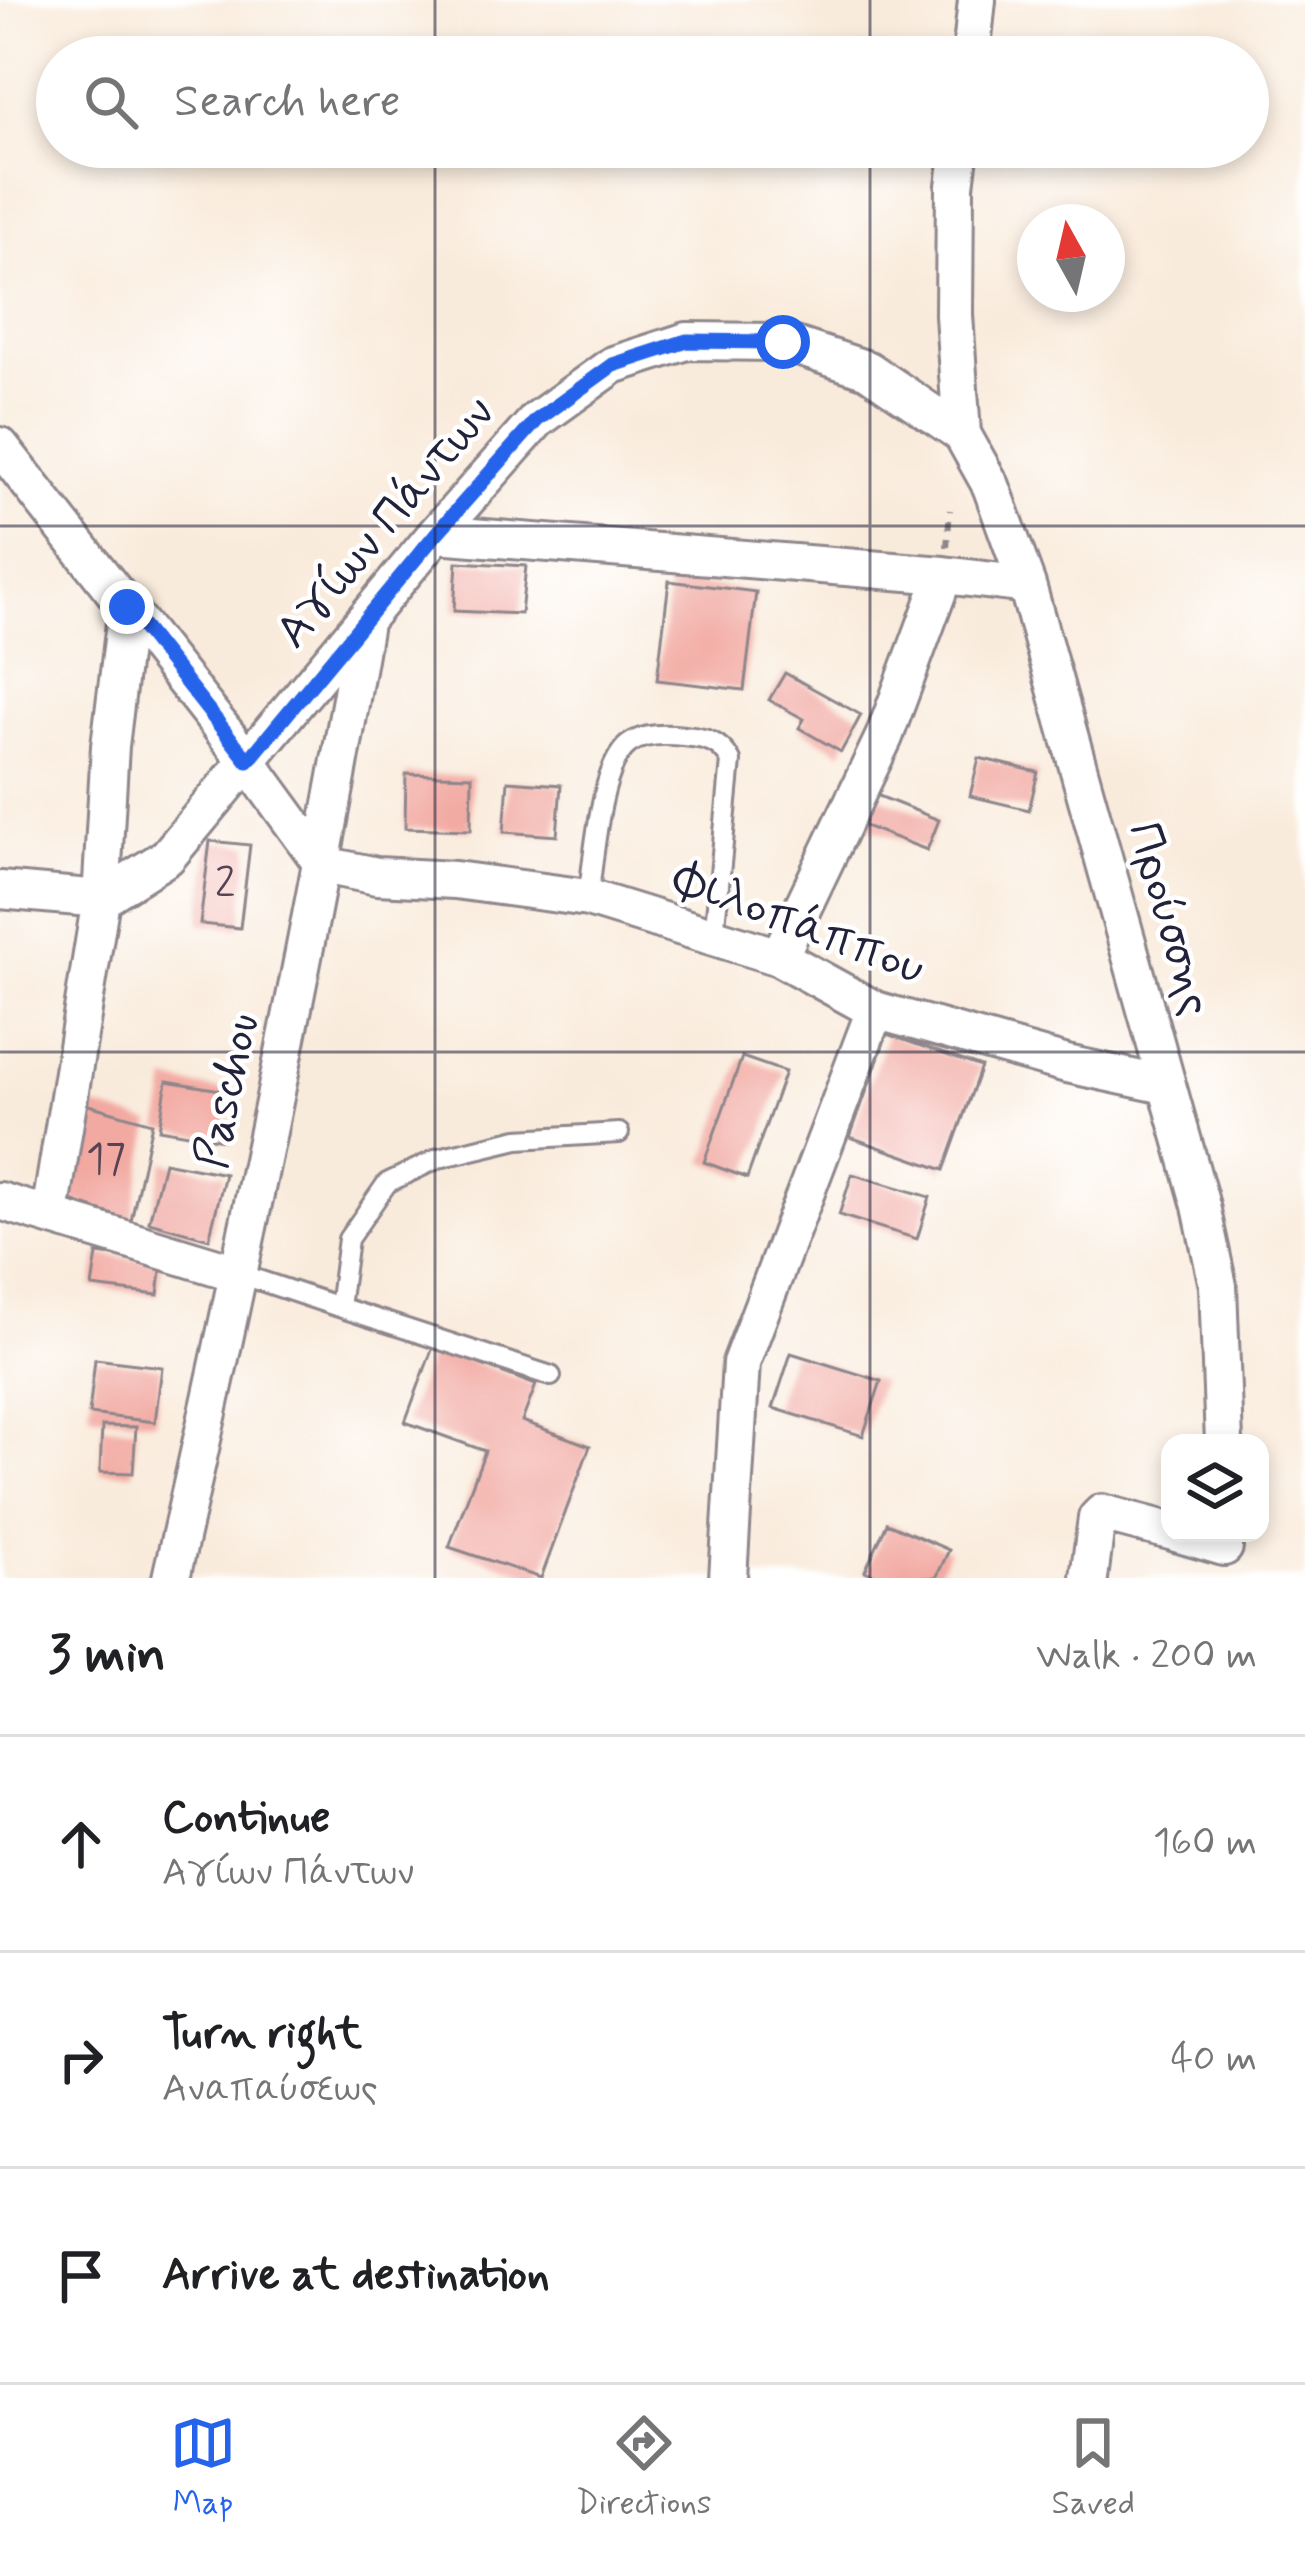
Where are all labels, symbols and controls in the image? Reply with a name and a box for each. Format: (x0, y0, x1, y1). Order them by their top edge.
search box (36, 36, 1269, 168)
icon: search (78, 69, 144, 135)
text: Search here (174, 73, 401, 132)
north arrow (1017, 204, 1125, 312)
route start (756, 315, 810, 369)
street label: Αγίων Πάντων (262, 384, 510, 662)
route end (100, 580, 154, 634)
street label: Προύσσης (1111, 815, 1227, 1023)
street label: Φιλοπάππου (663, 847, 933, 1001)
house number: 2 (215, 857, 235, 912)
street label: Paschou (181, 1007, 275, 1175)
house number: 17 (86, 1133, 126, 1188)
map controls (1161, 1434, 1269, 1542)
button: layers (1161, 1434, 1269, 1542)
text: 3 min (48, 1623, 166, 1689)
text: Walk · 200 m (1036, 1631, 1257, 1682)
text: Continue (162, 1789, 330, 1848)
icon: ahead (48, 1811, 114, 1877)
text: 160 m (1153, 1818, 1257, 1869)
text: Αγίων Πάντων (162, 1848, 414, 1899)
text: Turn right (162, 2005, 362, 2064)
icon: right (48, 2027, 114, 2093)
text: 40 m (1170, 2034, 1257, 2085)
text: Αναπαύσεως (162, 2064, 378, 2115)
icon: arrive (48, 2243, 114, 2309)
text: Arrive at destination (162, 2246, 550, 2305)
tab: Map (170, 2410, 236, 2526)
tab: Directions (576, 2410, 712, 2526)
tab: Saved (1052, 2410, 1135, 2526)

